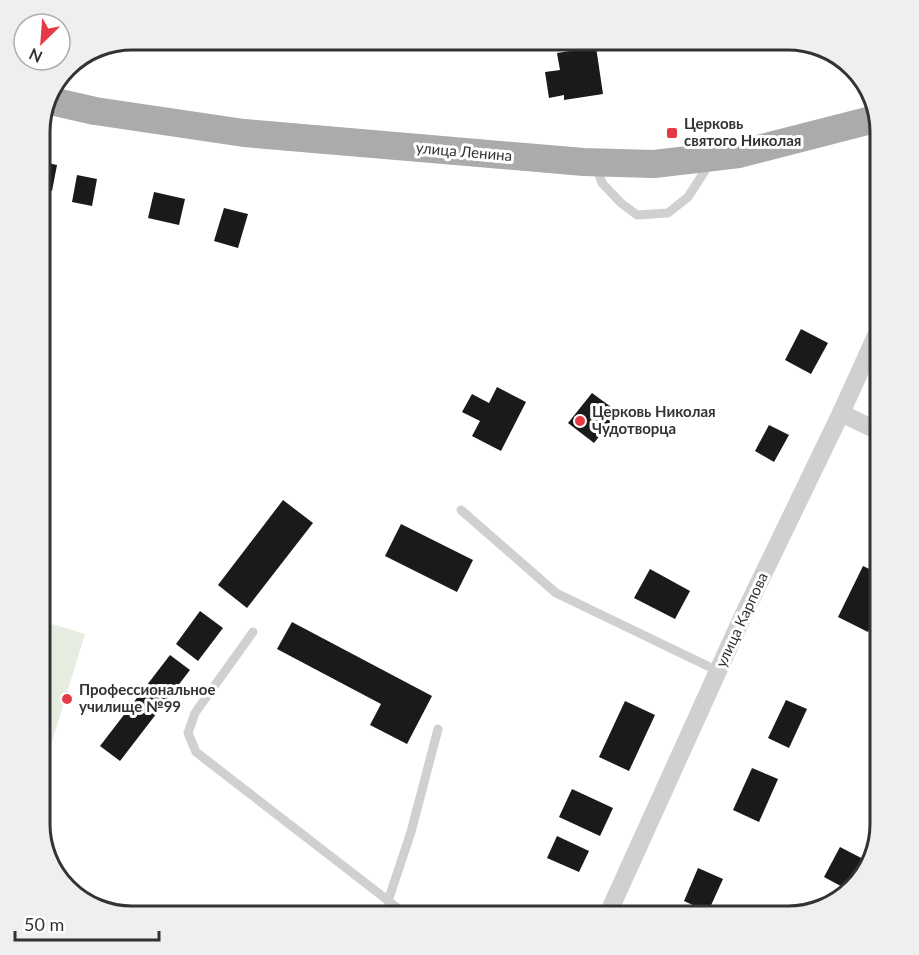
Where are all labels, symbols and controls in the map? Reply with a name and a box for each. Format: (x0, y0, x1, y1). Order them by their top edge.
north arrow (12, 12, 72, 72)
text: N (26, 45, 45, 67)
place label: Церковь святого Николая (684, 114, 801, 149)
marker: Церковь святого Николая (665, 126, 679, 140)
street label: улица Ленина (415, 138, 513, 164)
place label: Церковь Николая Чудотворца (592, 402, 716, 437)
marker: Церковь Николая Чудотворца (573, 414, 587, 428)
street label: улица Карпова (711, 569, 771, 670)
place label: Профессиональное училище №99 (79, 680, 215, 715)
marker: Профессиональное училище №99 (60, 692, 74, 706)
scale bar (15, 904, 159, 942)
text: 50 m (24, 913, 64, 935)

